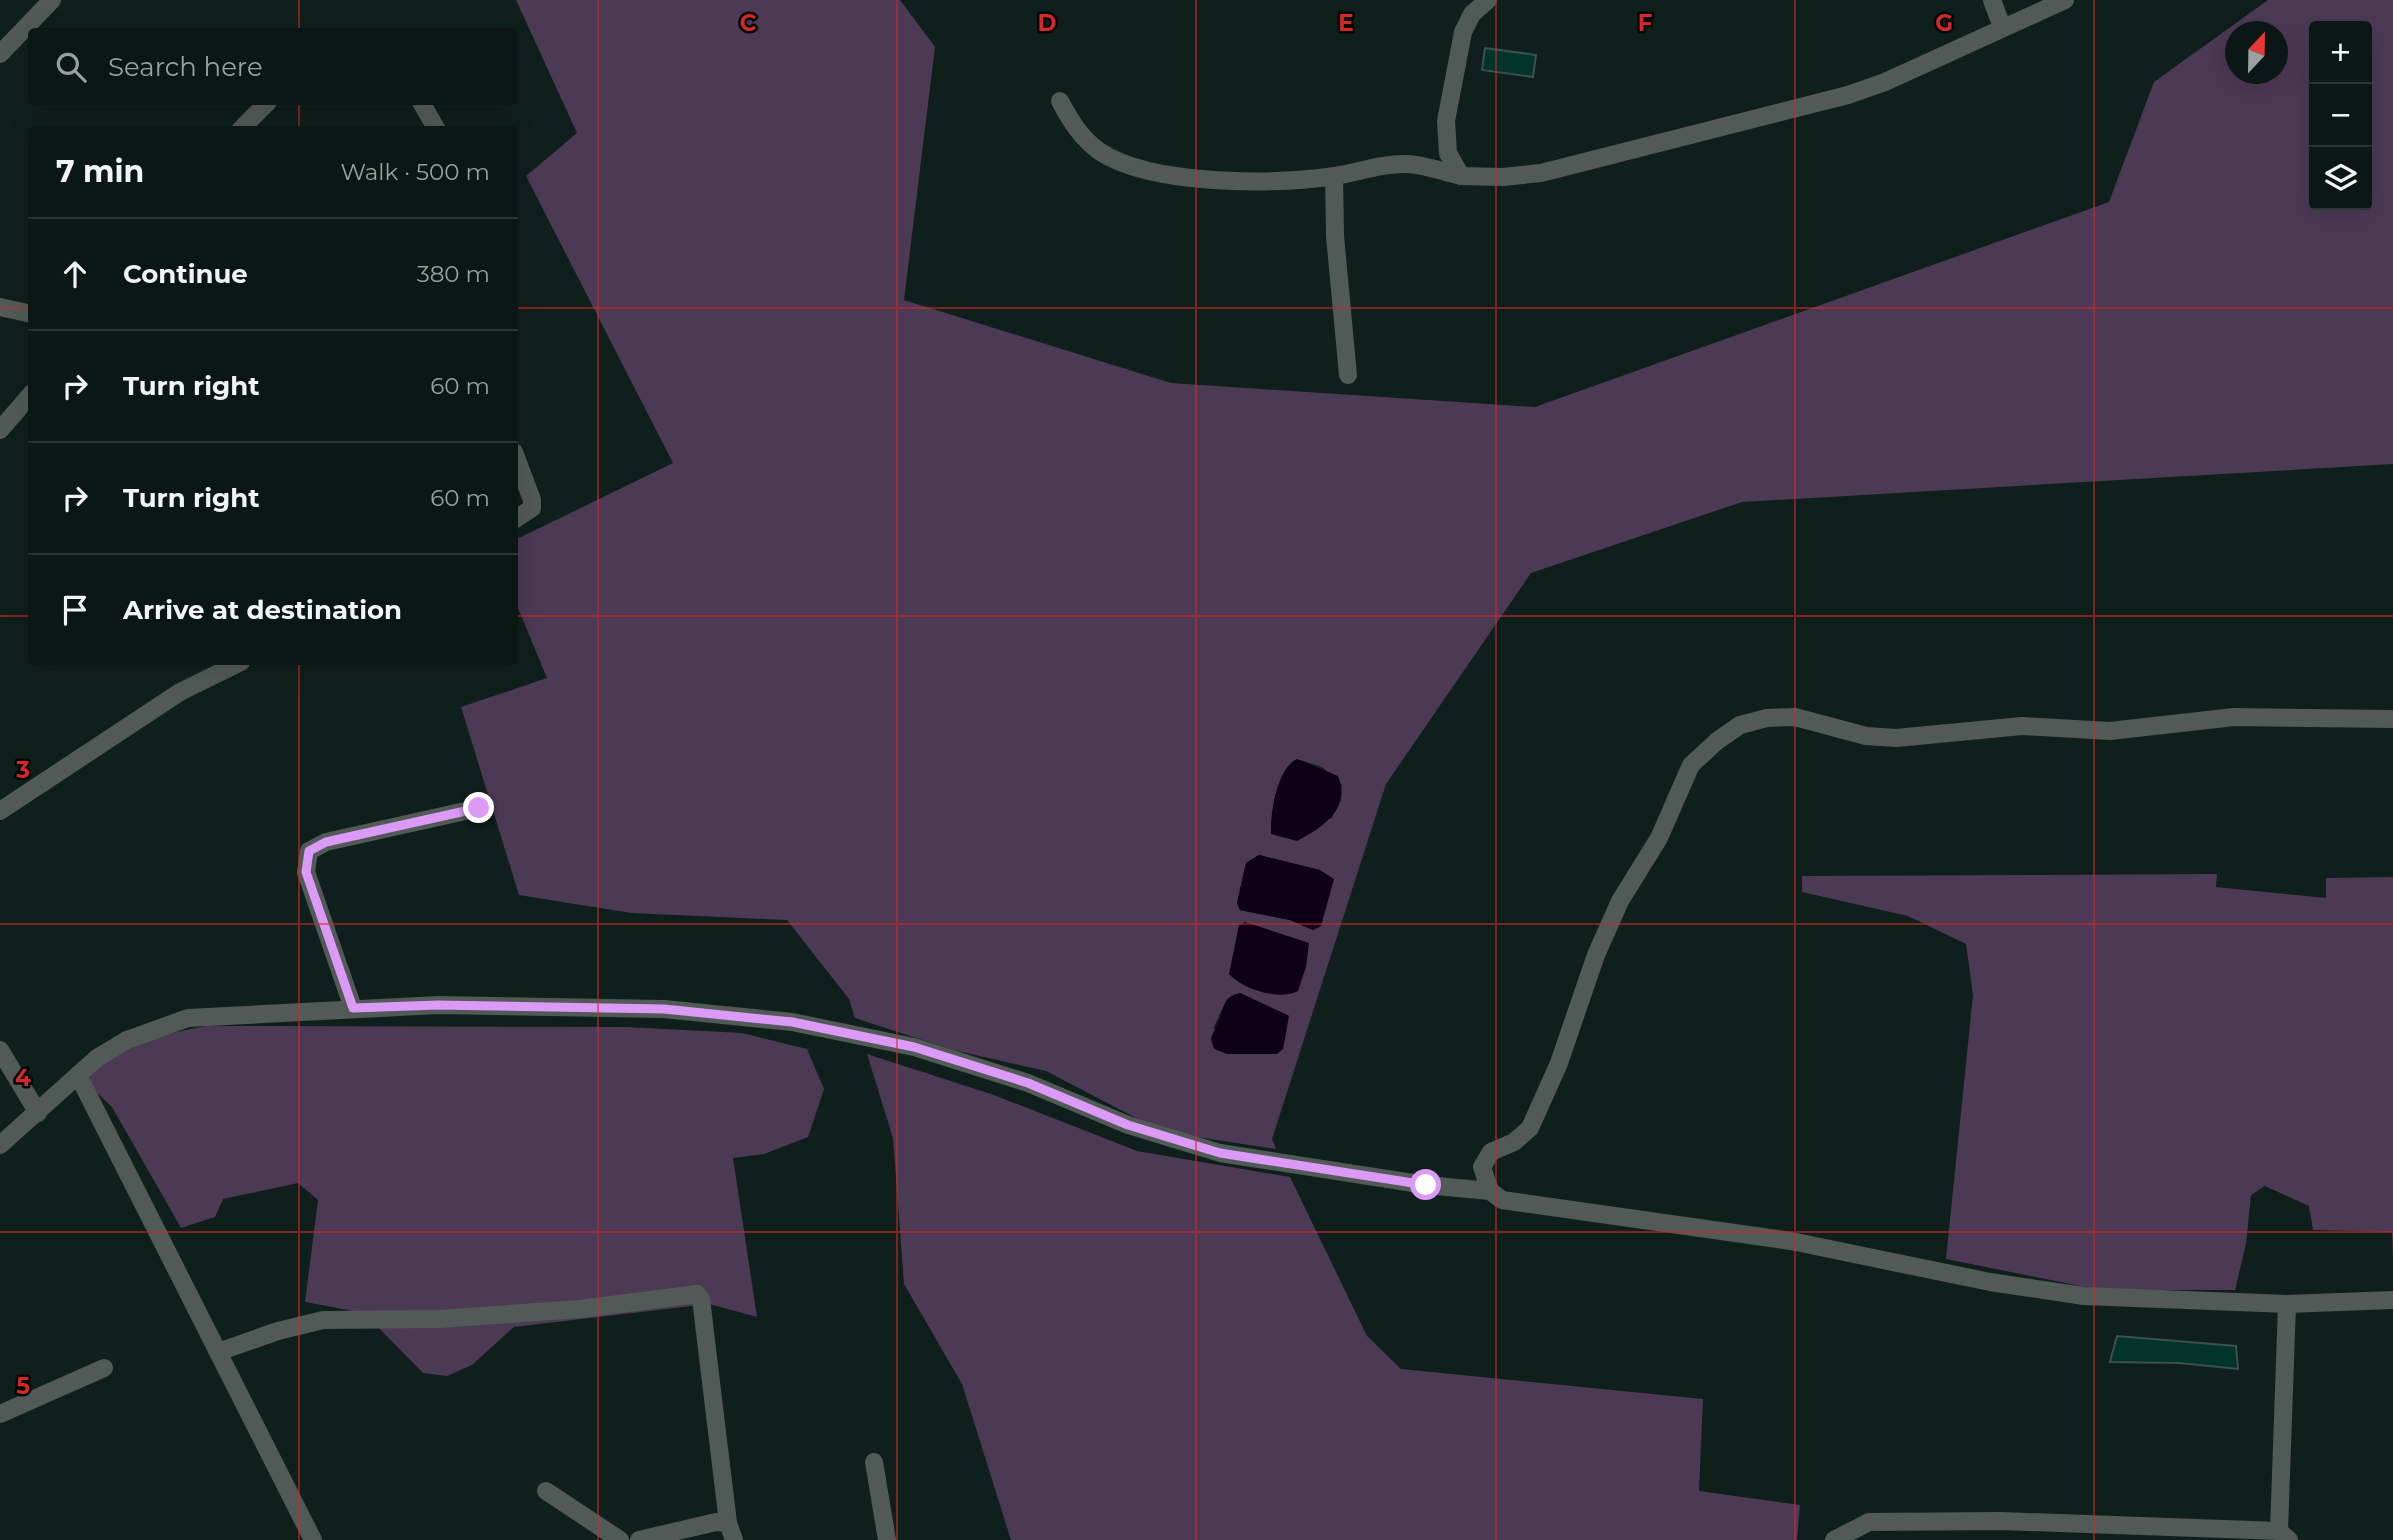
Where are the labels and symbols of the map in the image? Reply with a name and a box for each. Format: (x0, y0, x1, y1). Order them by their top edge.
text: C (740, 9, 757, 37)
text: D (1038, 9, 1057, 37)
text: E (1338, 9, 1354, 37)
text: F (1638, 9, 1653, 37)
text: G (1935, 9, 1953, 37)
north arrow (2225, 21, 2288, 84)
text: 3 (15, 756, 30, 784)
route end (463, 792, 494, 823)
text: 4 (15, 1064, 31, 1092)
route start (1410, 1169, 1441, 1200)
text: 5 (16, 1372, 30, 1400)

